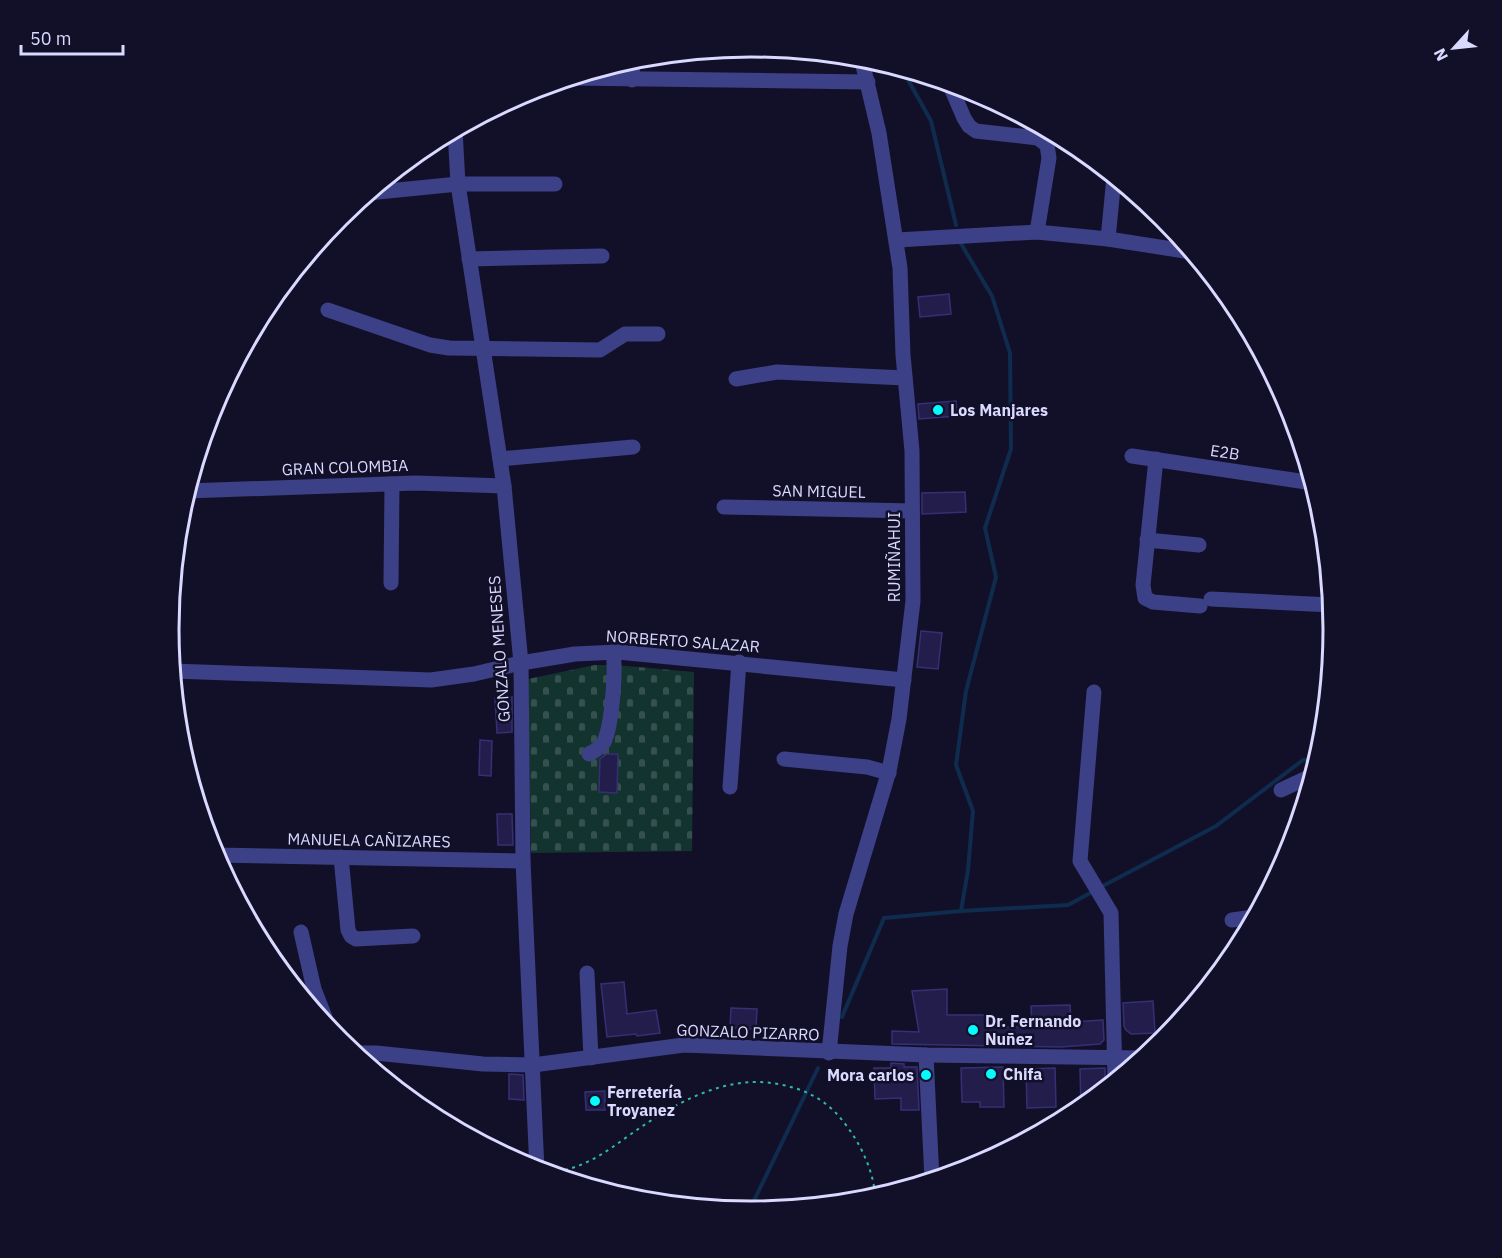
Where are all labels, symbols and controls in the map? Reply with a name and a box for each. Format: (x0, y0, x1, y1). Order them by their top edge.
scale bar (21, 18, 123, 56)
north arrow (1424, 18, 1484, 78)
text: 50 m (30, 27, 72, 50)
text: N (1429, 45, 1452, 65)
place label: Los Manjares (950, 400, 1048, 420)
marker: Los Manjares (931, 403, 945, 417)
street label: E2B (1209, 440, 1241, 464)
street label: GRAN COLOMBIA (281, 455, 409, 479)
street label: SAN MIGUEL (772, 480, 866, 502)
street label: RUMIÑAHUI (884, 512, 904, 602)
street label: GONZALO MENESES (484, 575, 514, 723)
street label: NORBERTO SALAZAR (605, 626, 761, 656)
street label: MANUELA CAÑIZARES (287, 829, 451, 851)
place label: Dr. Fernando Nuñez (985, 1011, 1081, 1049)
street label: GONZALO PIZARRO (676, 1020, 820, 1044)
marker: Dr. Fernando Nuñez (966, 1023, 980, 1037)
place label: Chifa (1003, 1064, 1042, 1084)
place label: Mora carlos (827, 1065, 914, 1085)
marker: Chifa (984, 1067, 998, 1081)
marker: Mora carlos (919, 1068, 933, 1082)
place label: Ferretería Troyanez (607, 1082, 682, 1120)
marker: Ferretería Troyanez (588, 1094, 602, 1108)

